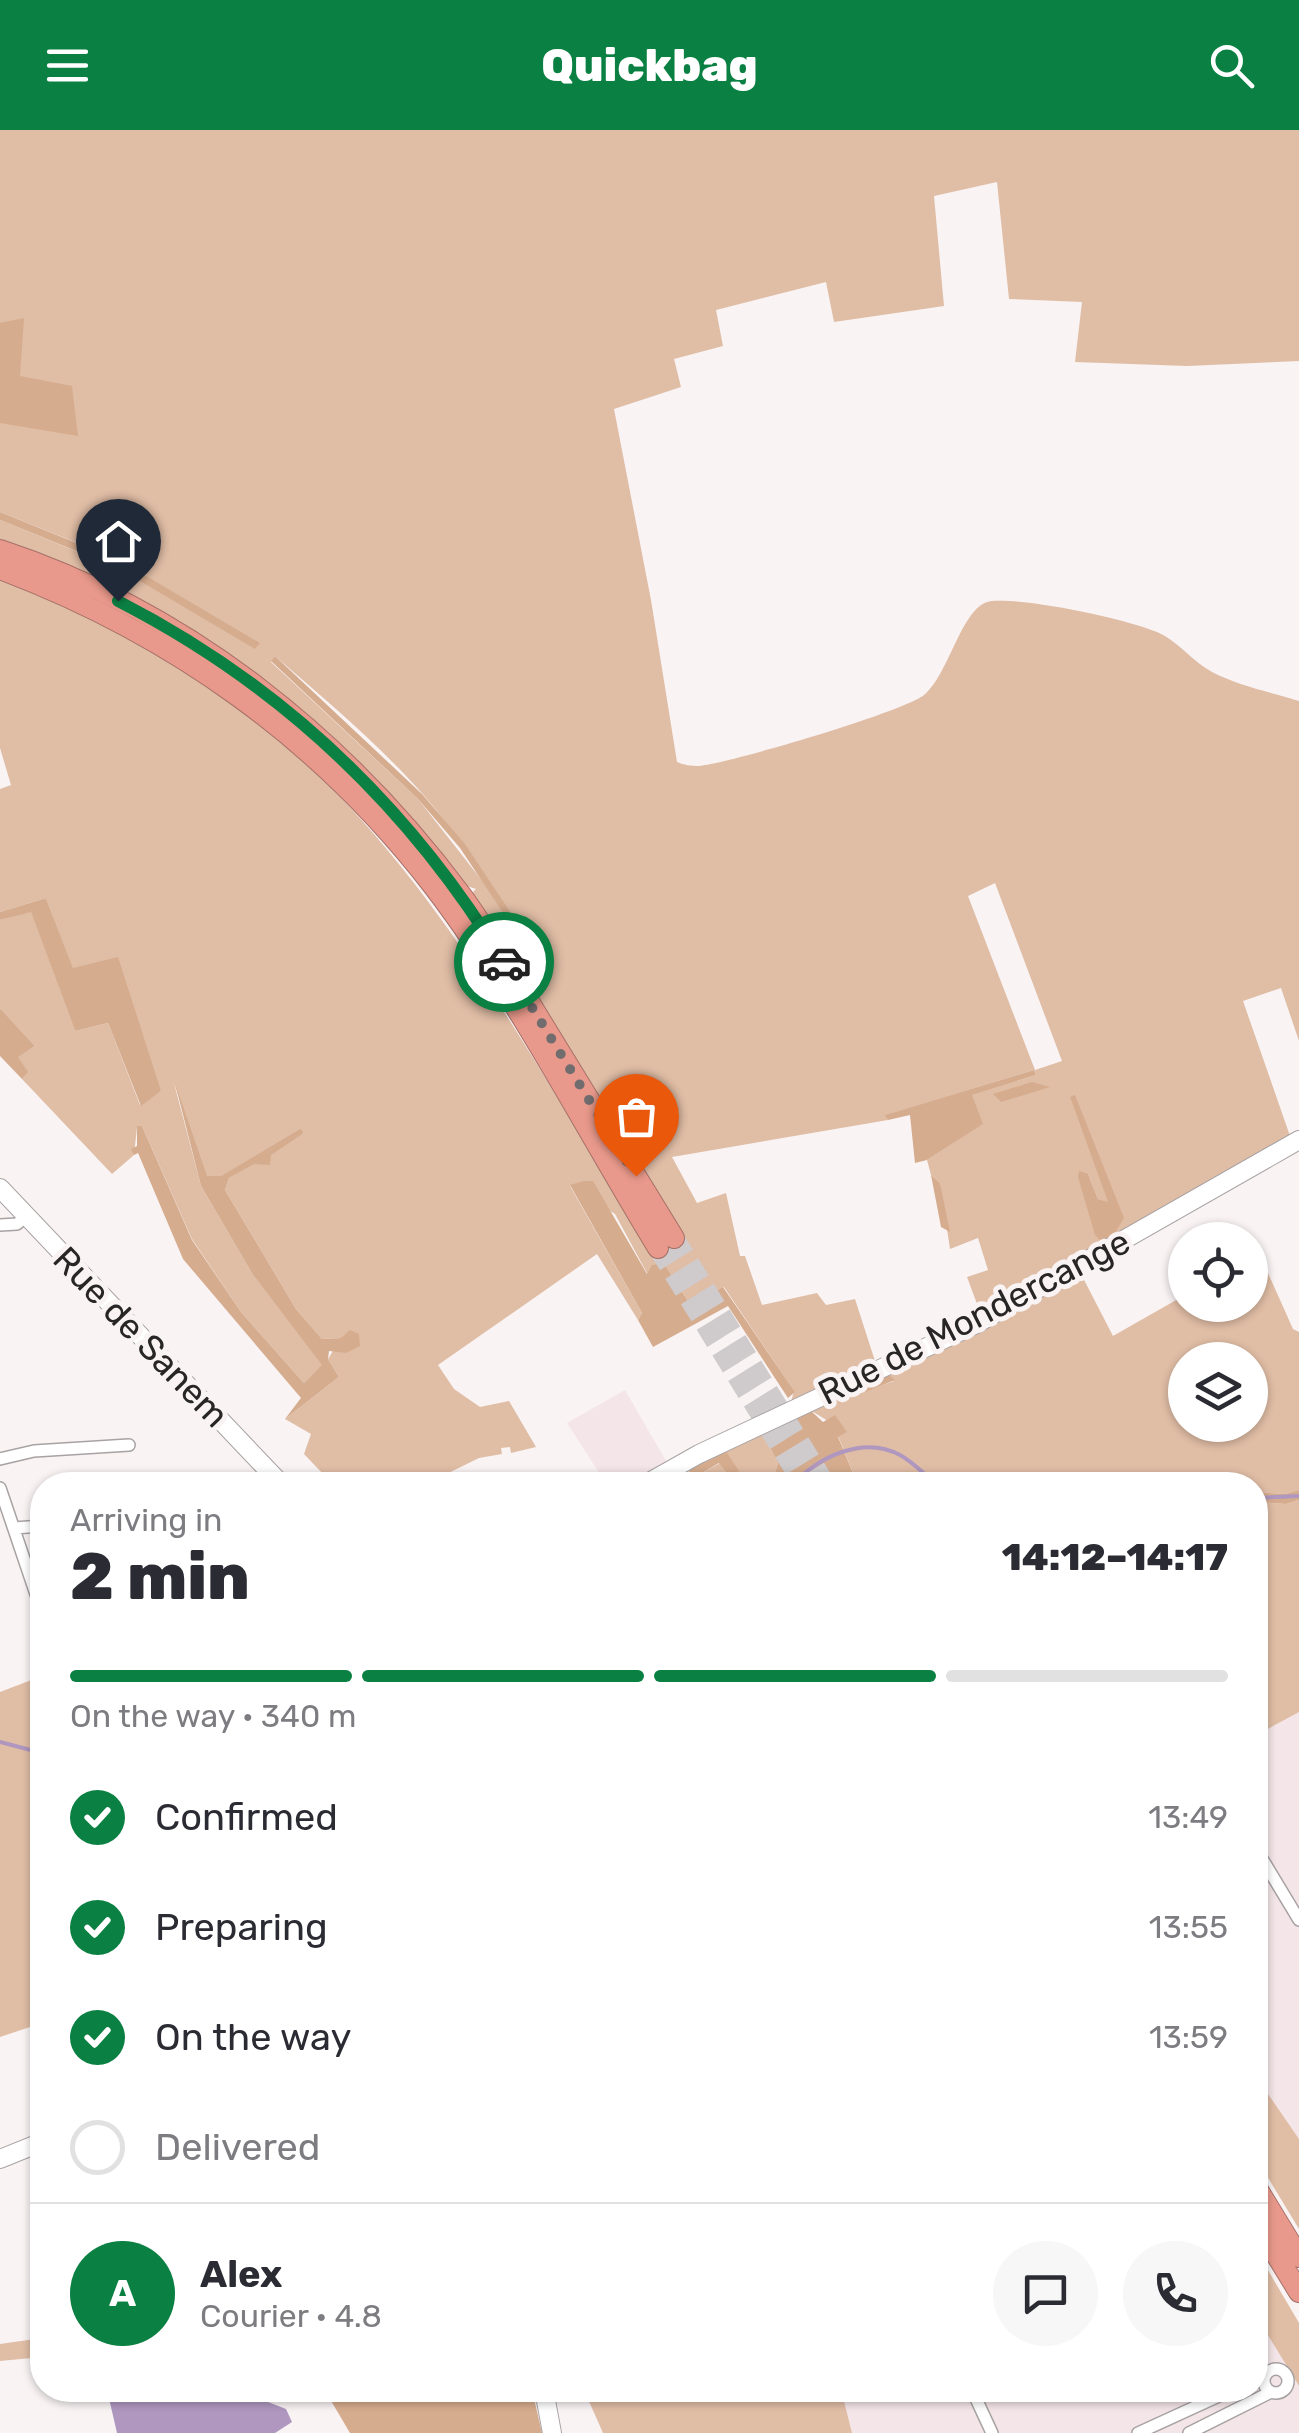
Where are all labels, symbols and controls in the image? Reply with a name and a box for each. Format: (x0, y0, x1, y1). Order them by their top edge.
icon: menu (40, 38, 95, 93)
icon: search (1204, 38, 1259, 93)
text: Quickbag (541, 39, 758, 92)
pin (76, 499, 161, 602)
icon: home (91, 514, 146, 569)
courier (454, 912, 554, 1012)
icon: car (477, 935, 532, 990)
pin (594, 1074, 679, 1177)
icon: bag (609, 1089, 664, 1144)
street label: Rue de Mondercange (811, 1220, 1137, 1414)
map controls (1168, 1222, 1268, 1442)
button: locate (1168, 1222, 1268, 1322)
street label: Rue de Sanem (45, 1238, 237, 1436)
button: layers (1168, 1342, 1268, 1442)
text: Arriving in (70, 1501, 222, 1539)
text: 14:12–14:17 (1002, 1534, 1228, 1580)
text: 2 min (70, 1538, 250, 1615)
text: On the way · 340 m (70, 1697, 357, 1735)
icon: check (70, 1790, 125, 1845)
text: Confirmed (155, 1794, 338, 1840)
text: 13:49 (1148, 1798, 1228, 1836)
icon: check (70, 1900, 125, 1955)
text: Preparing (155, 1904, 328, 1950)
text: 13:55 (1149, 1908, 1228, 1946)
icon: check (70, 2010, 125, 2065)
text: On the way (155, 2014, 351, 2060)
text: 13:59 (1149, 2018, 1228, 2056)
text: Delivered (155, 2124, 320, 2170)
button: chat (993, 2241, 1098, 2346)
button: phone (1123, 2241, 1228, 2346)
text: Alex (200, 2251, 282, 2297)
text: A (109, 2270, 136, 2316)
text: Courier · 4.8 (200, 2297, 382, 2335)

